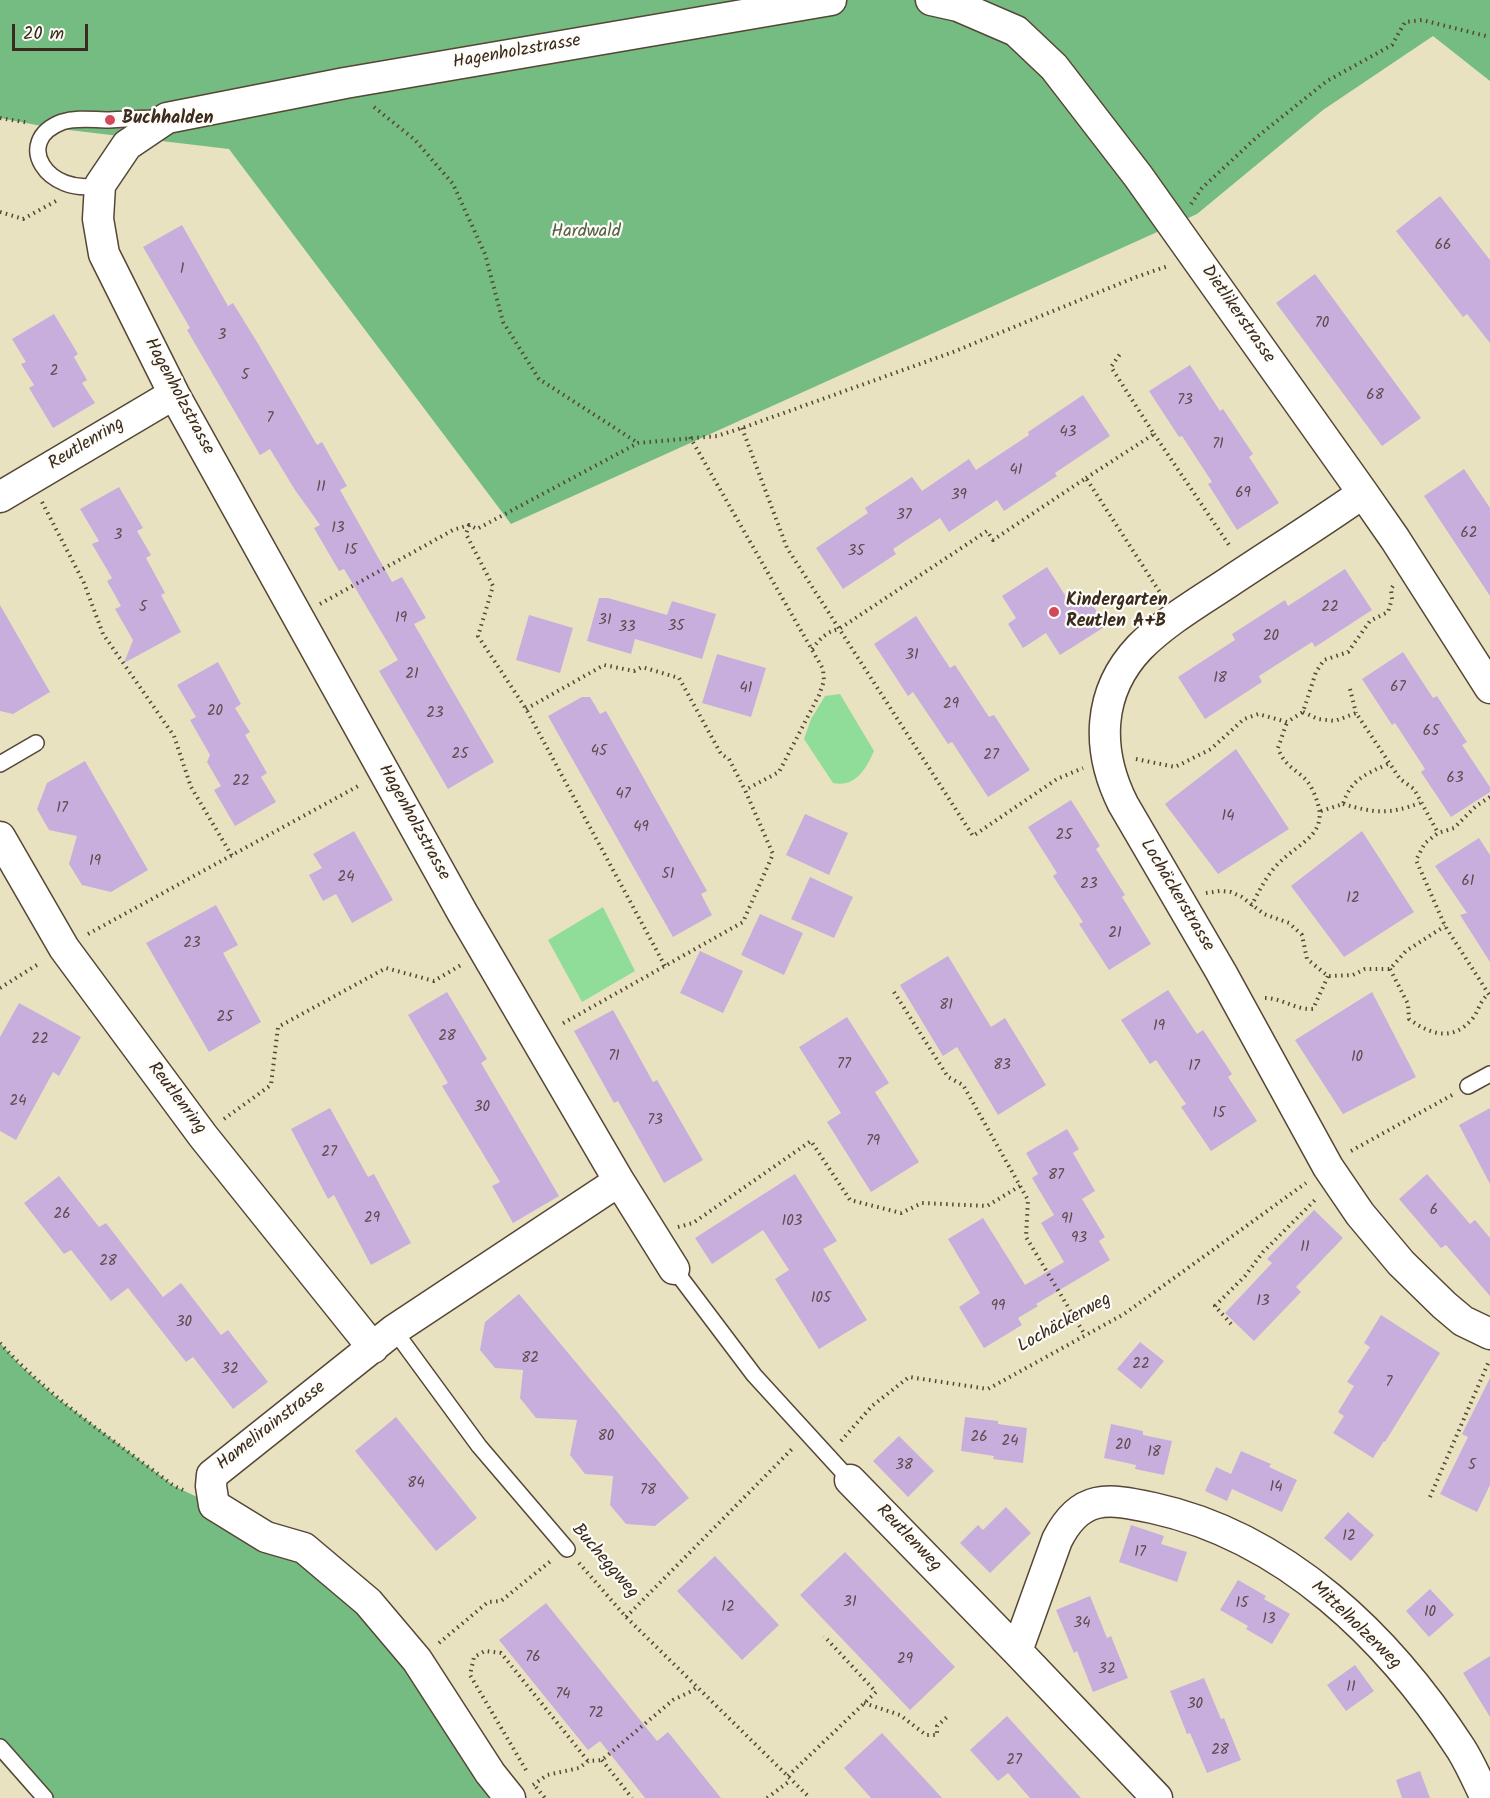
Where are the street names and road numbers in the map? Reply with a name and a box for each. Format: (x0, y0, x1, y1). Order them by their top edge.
street label: Hagenholzstrasse (451, 31, 583, 75)
street label: Dietlikerstrasse (1195, 262, 1279, 368)
street label: Hagenholzstrasse (138, 335, 218, 459)
street label: Reutlenring (45, 414, 129, 476)
street label: Hagenholzstrasse (372, 761, 454, 885)
street label: Lochäckerstrasse (1134, 836, 1218, 956)
street label: Reutlenring (142, 1059, 210, 1139)
street label: Lochäckerweg (1015, 1289, 1115, 1359)
street label: Hamelirainstrasse (213, 1378, 331, 1476)
street label: Reutlenweg (871, 1501, 945, 1577)
street label: Bucheggweg (566, 1520, 642, 1604)
street label: Mittelholzerweg (1305, 1577, 1405, 1675)

